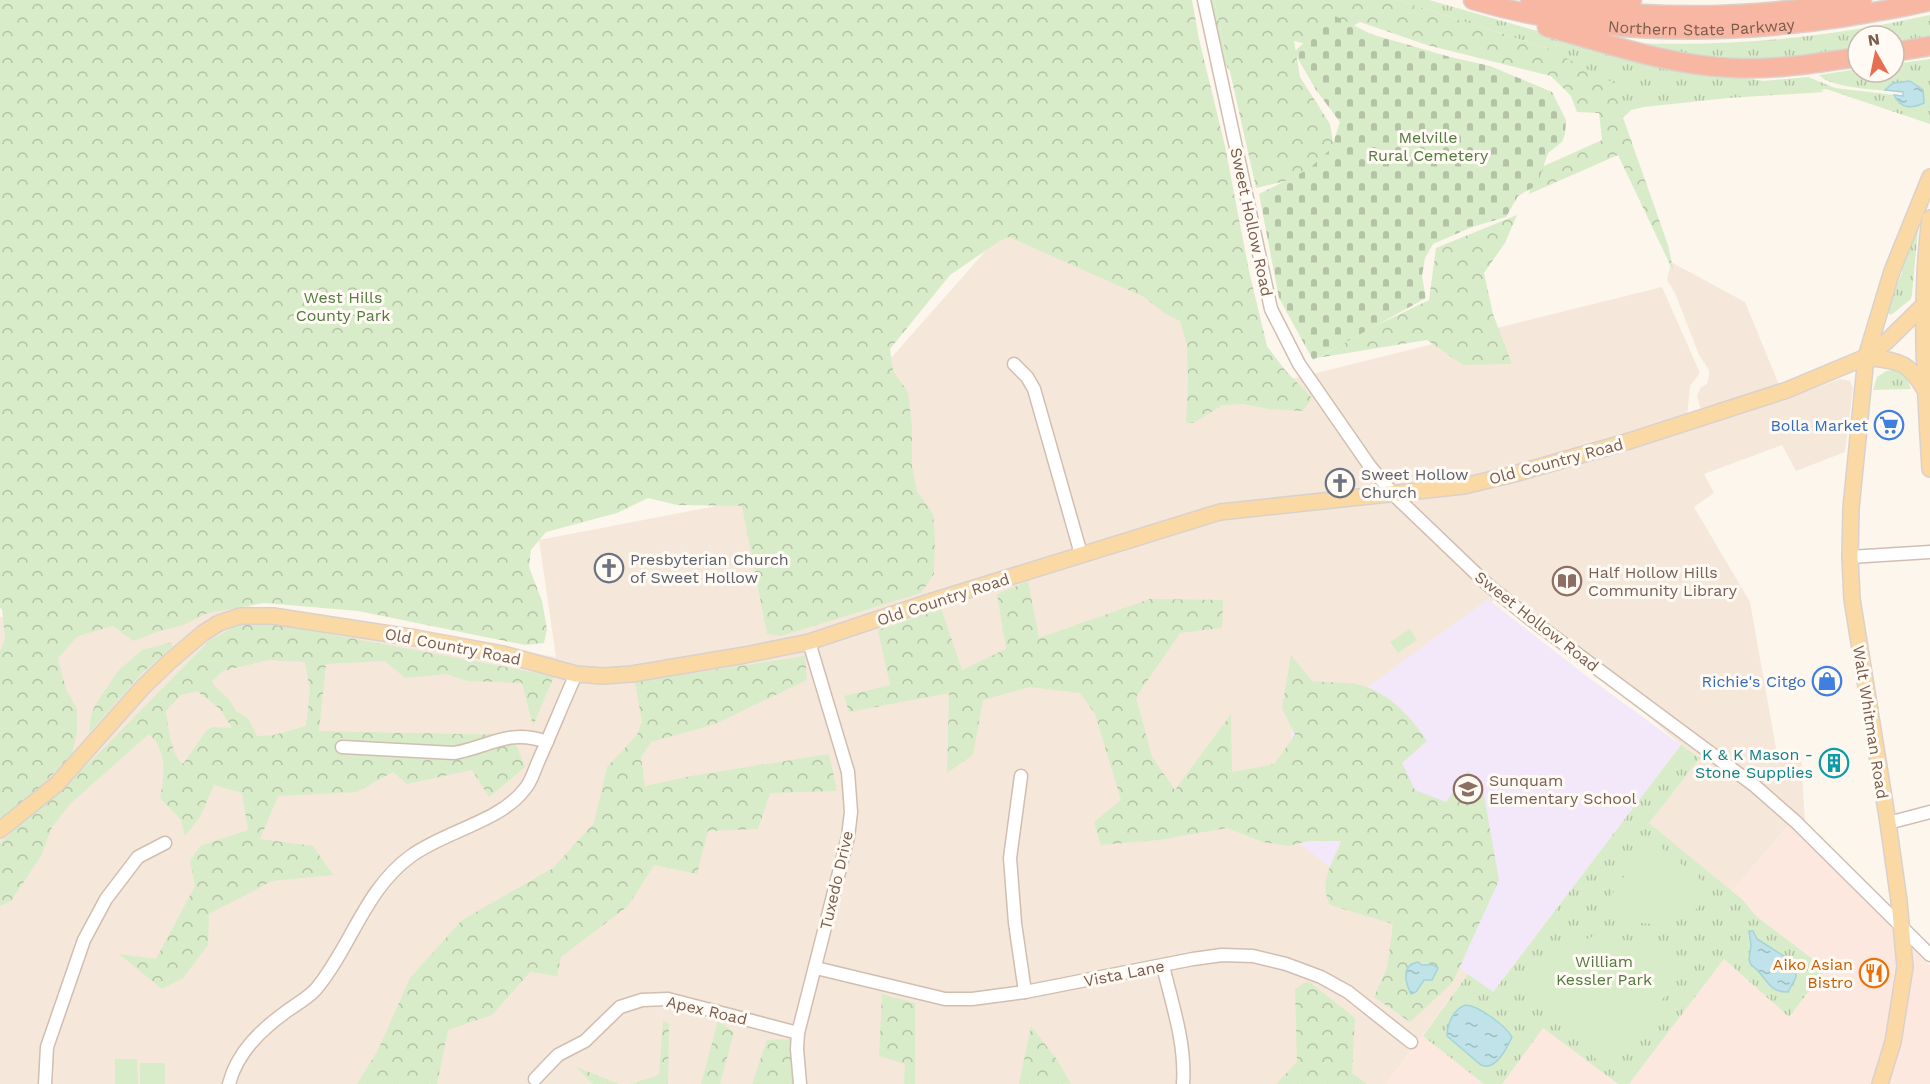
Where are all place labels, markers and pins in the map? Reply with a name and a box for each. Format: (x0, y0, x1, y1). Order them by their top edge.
supermarket icon: Bolla Market (1873, 409, 1905, 441)
place label: Bolla Market (1770, 416, 1868, 435)
place label: Sweet Hollow Church (1361, 465, 1469, 502)
church icon: Sweet Hollow Church (1324, 467, 1356, 499)
place label: Presbyterian Church of Sweet Hollow (630, 550, 789, 587)
church icon: Presbyterian Church of Sweet Hollow (593, 552, 625, 584)
place label: Half Hollow Hills Community Library (1588, 563, 1738, 600)
library icon: Half Hollow Hills Community Library (1551, 565, 1583, 597)
shop icon: Richie's Citgo (1811, 665, 1843, 697)
place label: Richie's Citgo (1702, 672, 1806, 691)
place label: K & K Mason - Stone Supplies (1695, 745, 1813, 782)
building icon: K & K Mason - Stone Supplies (1818, 747, 1850, 779)
place label: Sunquam Elementary School (1489, 771, 1637, 808)
school or university icon: Sunquam Elementary School (1452, 773, 1484, 805)
place label: Aiko Asian Bistro (1773, 955, 1853, 992)
restaurant icon: Aiko Asian Bistro (1858, 957, 1890, 989)

